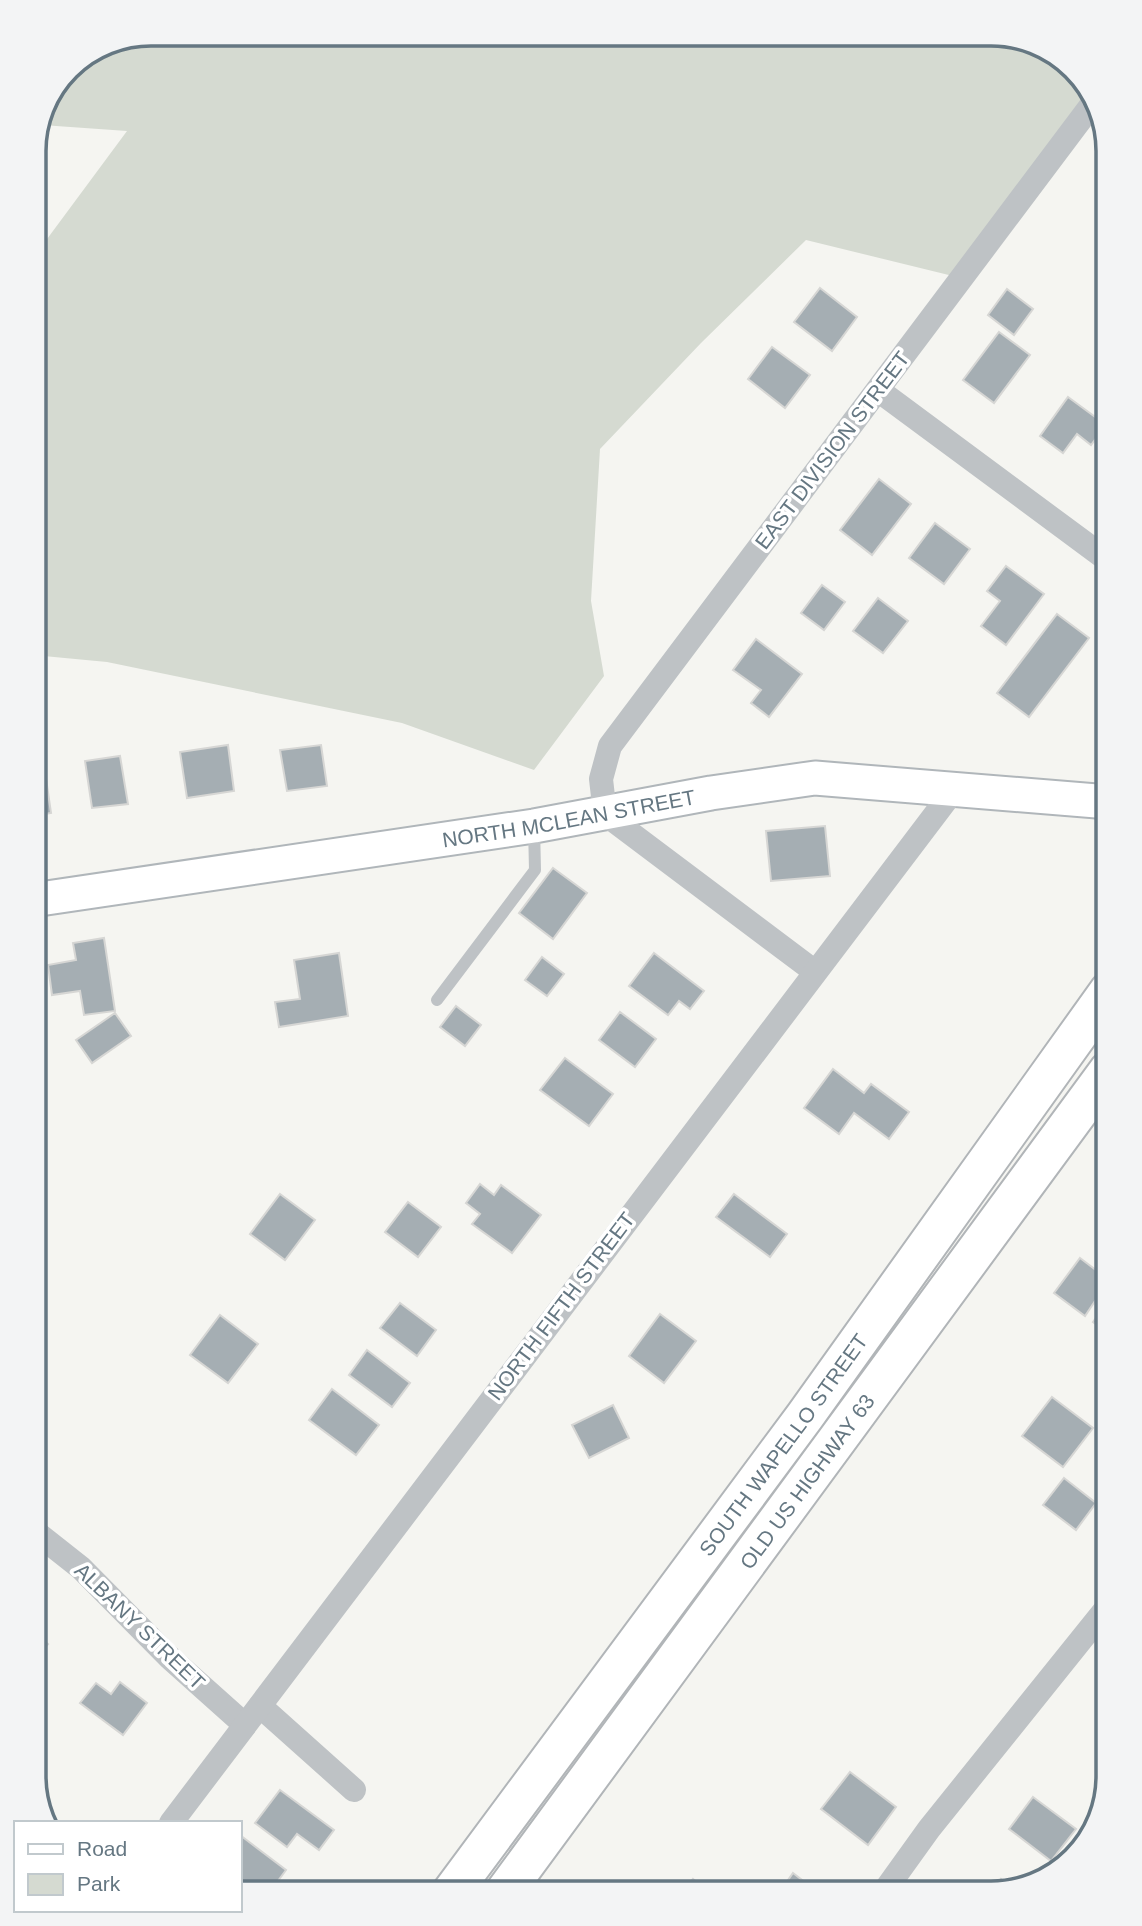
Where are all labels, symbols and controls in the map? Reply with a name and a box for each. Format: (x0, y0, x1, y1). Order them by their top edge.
street label: EAST DIVISION STREET (750, 347, 914, 553)
street label: NORTH MCLEAN STREET (441, 785, 697, 851)
street label: NORTH FIFTH STREET (483, 1208, 639, 1404)
street label: SOUTH WAPELLO STREET (694, 1329, 872, 1560)
street label: OLD US HIGHWAY 63 (735, 1389, 878, 1573)
street label: ALBANY STREET (70, 1558, 210, 1694)
legend (14, 1821, 242, 1912)
text: Road (77, 1837, 127, 1860)
text: Park (77, 1872, 121, 1895)

